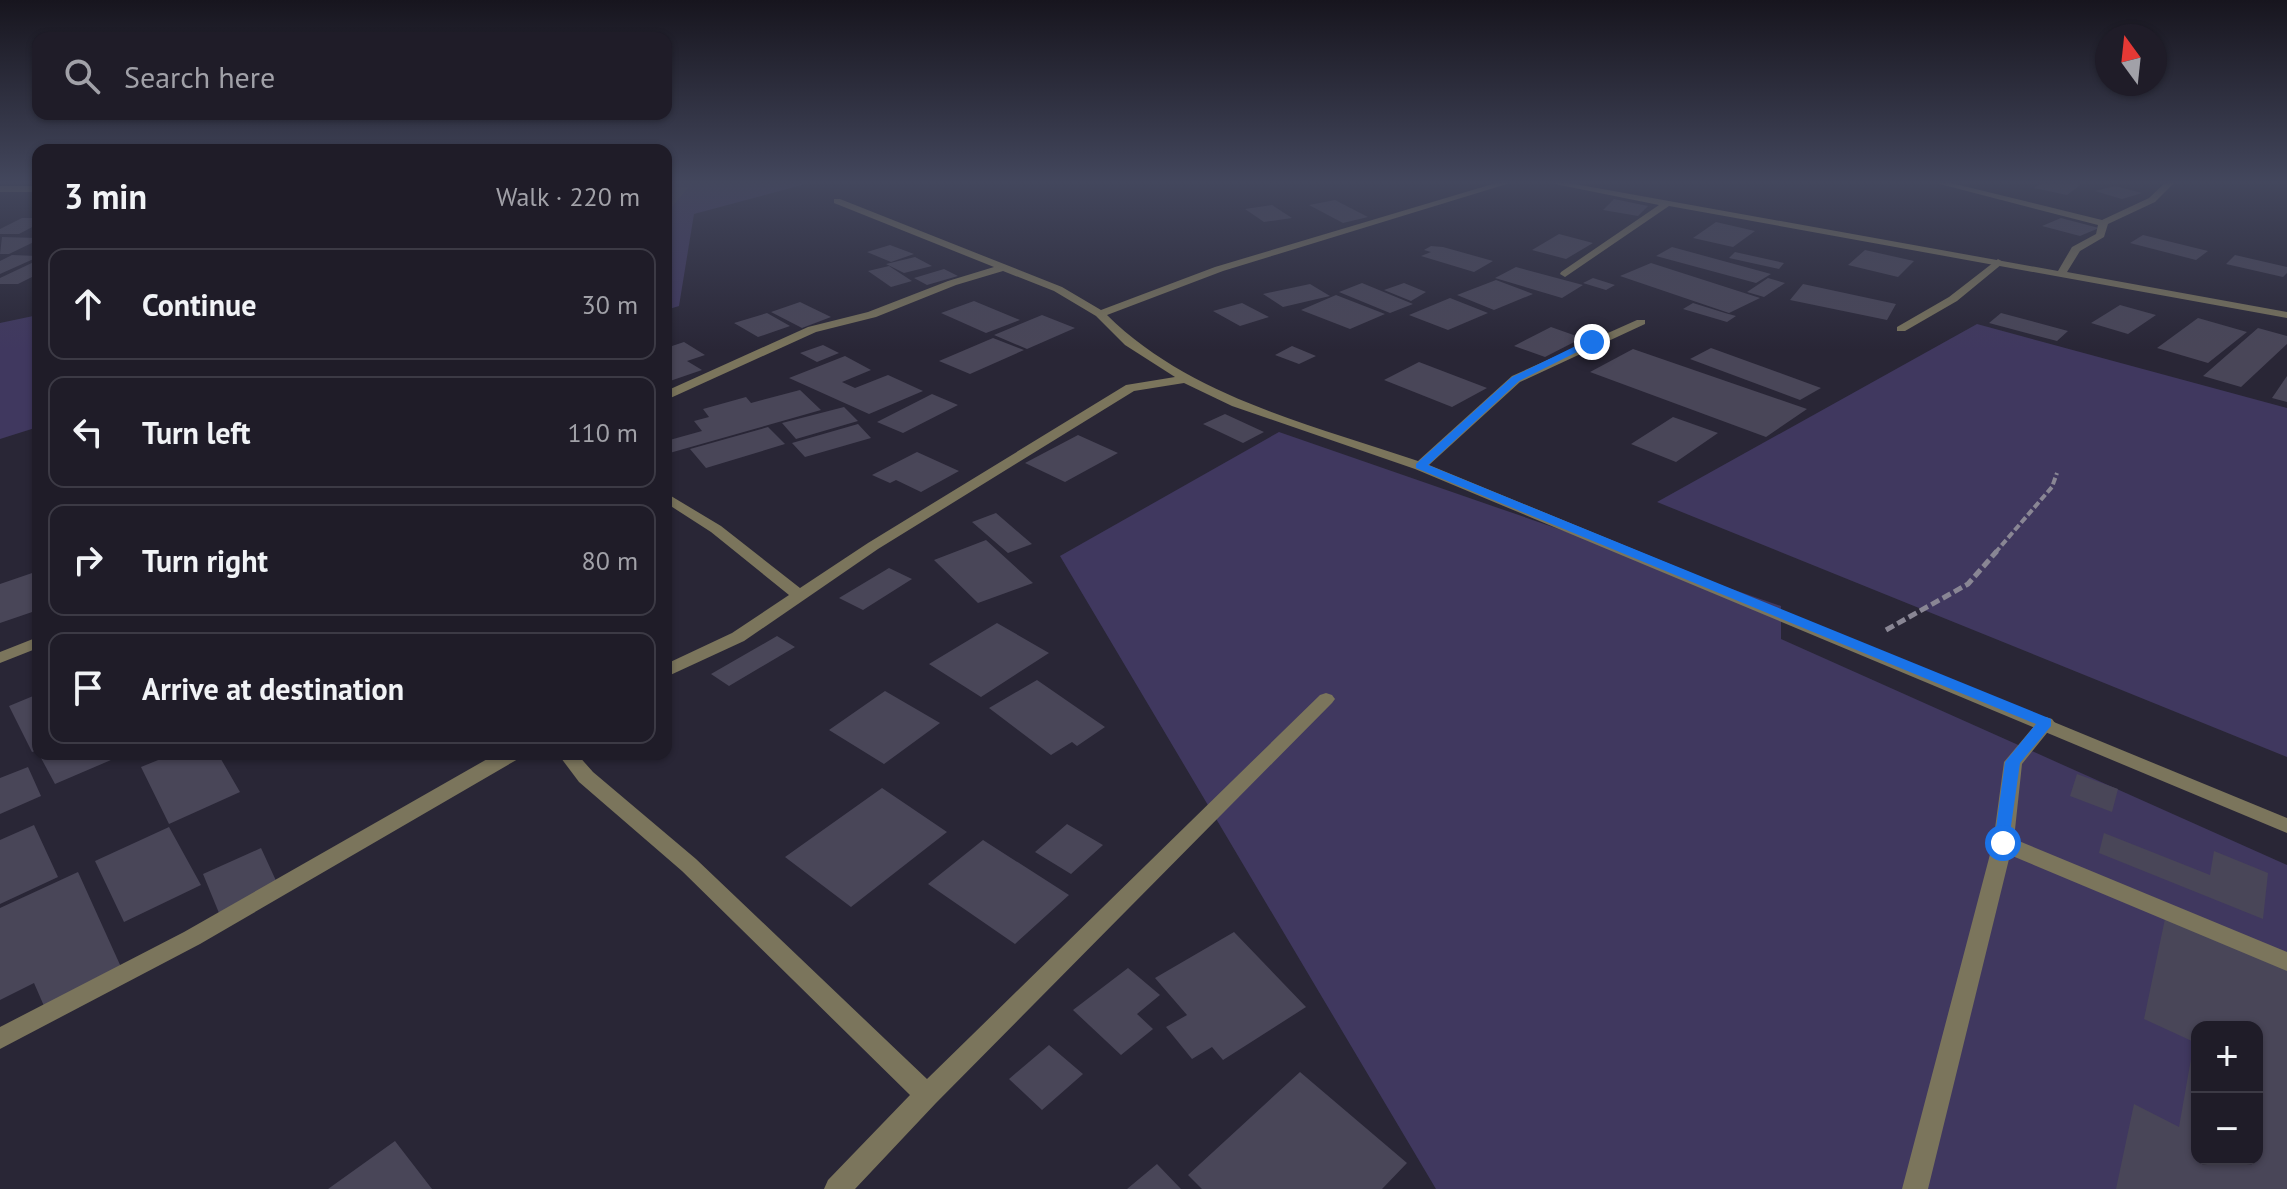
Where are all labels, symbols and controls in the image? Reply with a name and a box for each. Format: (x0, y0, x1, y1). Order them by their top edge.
north arrow (2095, 24, 2167, 96)
search box (32, 32, 672, 120)
icon: search (60, 54, 104, 98)
text: Search here (124, 57, 275, 96)
text: 3 min (64, 174, 147, 218)
text: Walk · 220 m (496, 180, 640, 213)
icon: ahead (66, 282, 110, 326)
text: Continue (142, 285, 256, 324)
text: 30 m (582, 288, 638, 321)
route end (1574, 324, 1610, 360)
icon: left (66, 410, 110, 454)
text: Turn left (142, 413, 250, 452)
text: 110 m (567, 416, 638, 449)
icon: right (66, 538, 110, 582)
text: Turn right (142, 541, 268, 580)
text: 80 m (582, 544, 638, 577)
icon: arrive (66, 666, 110, 710)
text: Arrive at destination (142, 669, 404, 708)
route start (1985, 825, 2021, 861)
map controls (2191, 1021, 2263, 1165)
button: + (2191, 1021, 2263, 1093)
button: − (2191, 1093, 2263, 1165)

